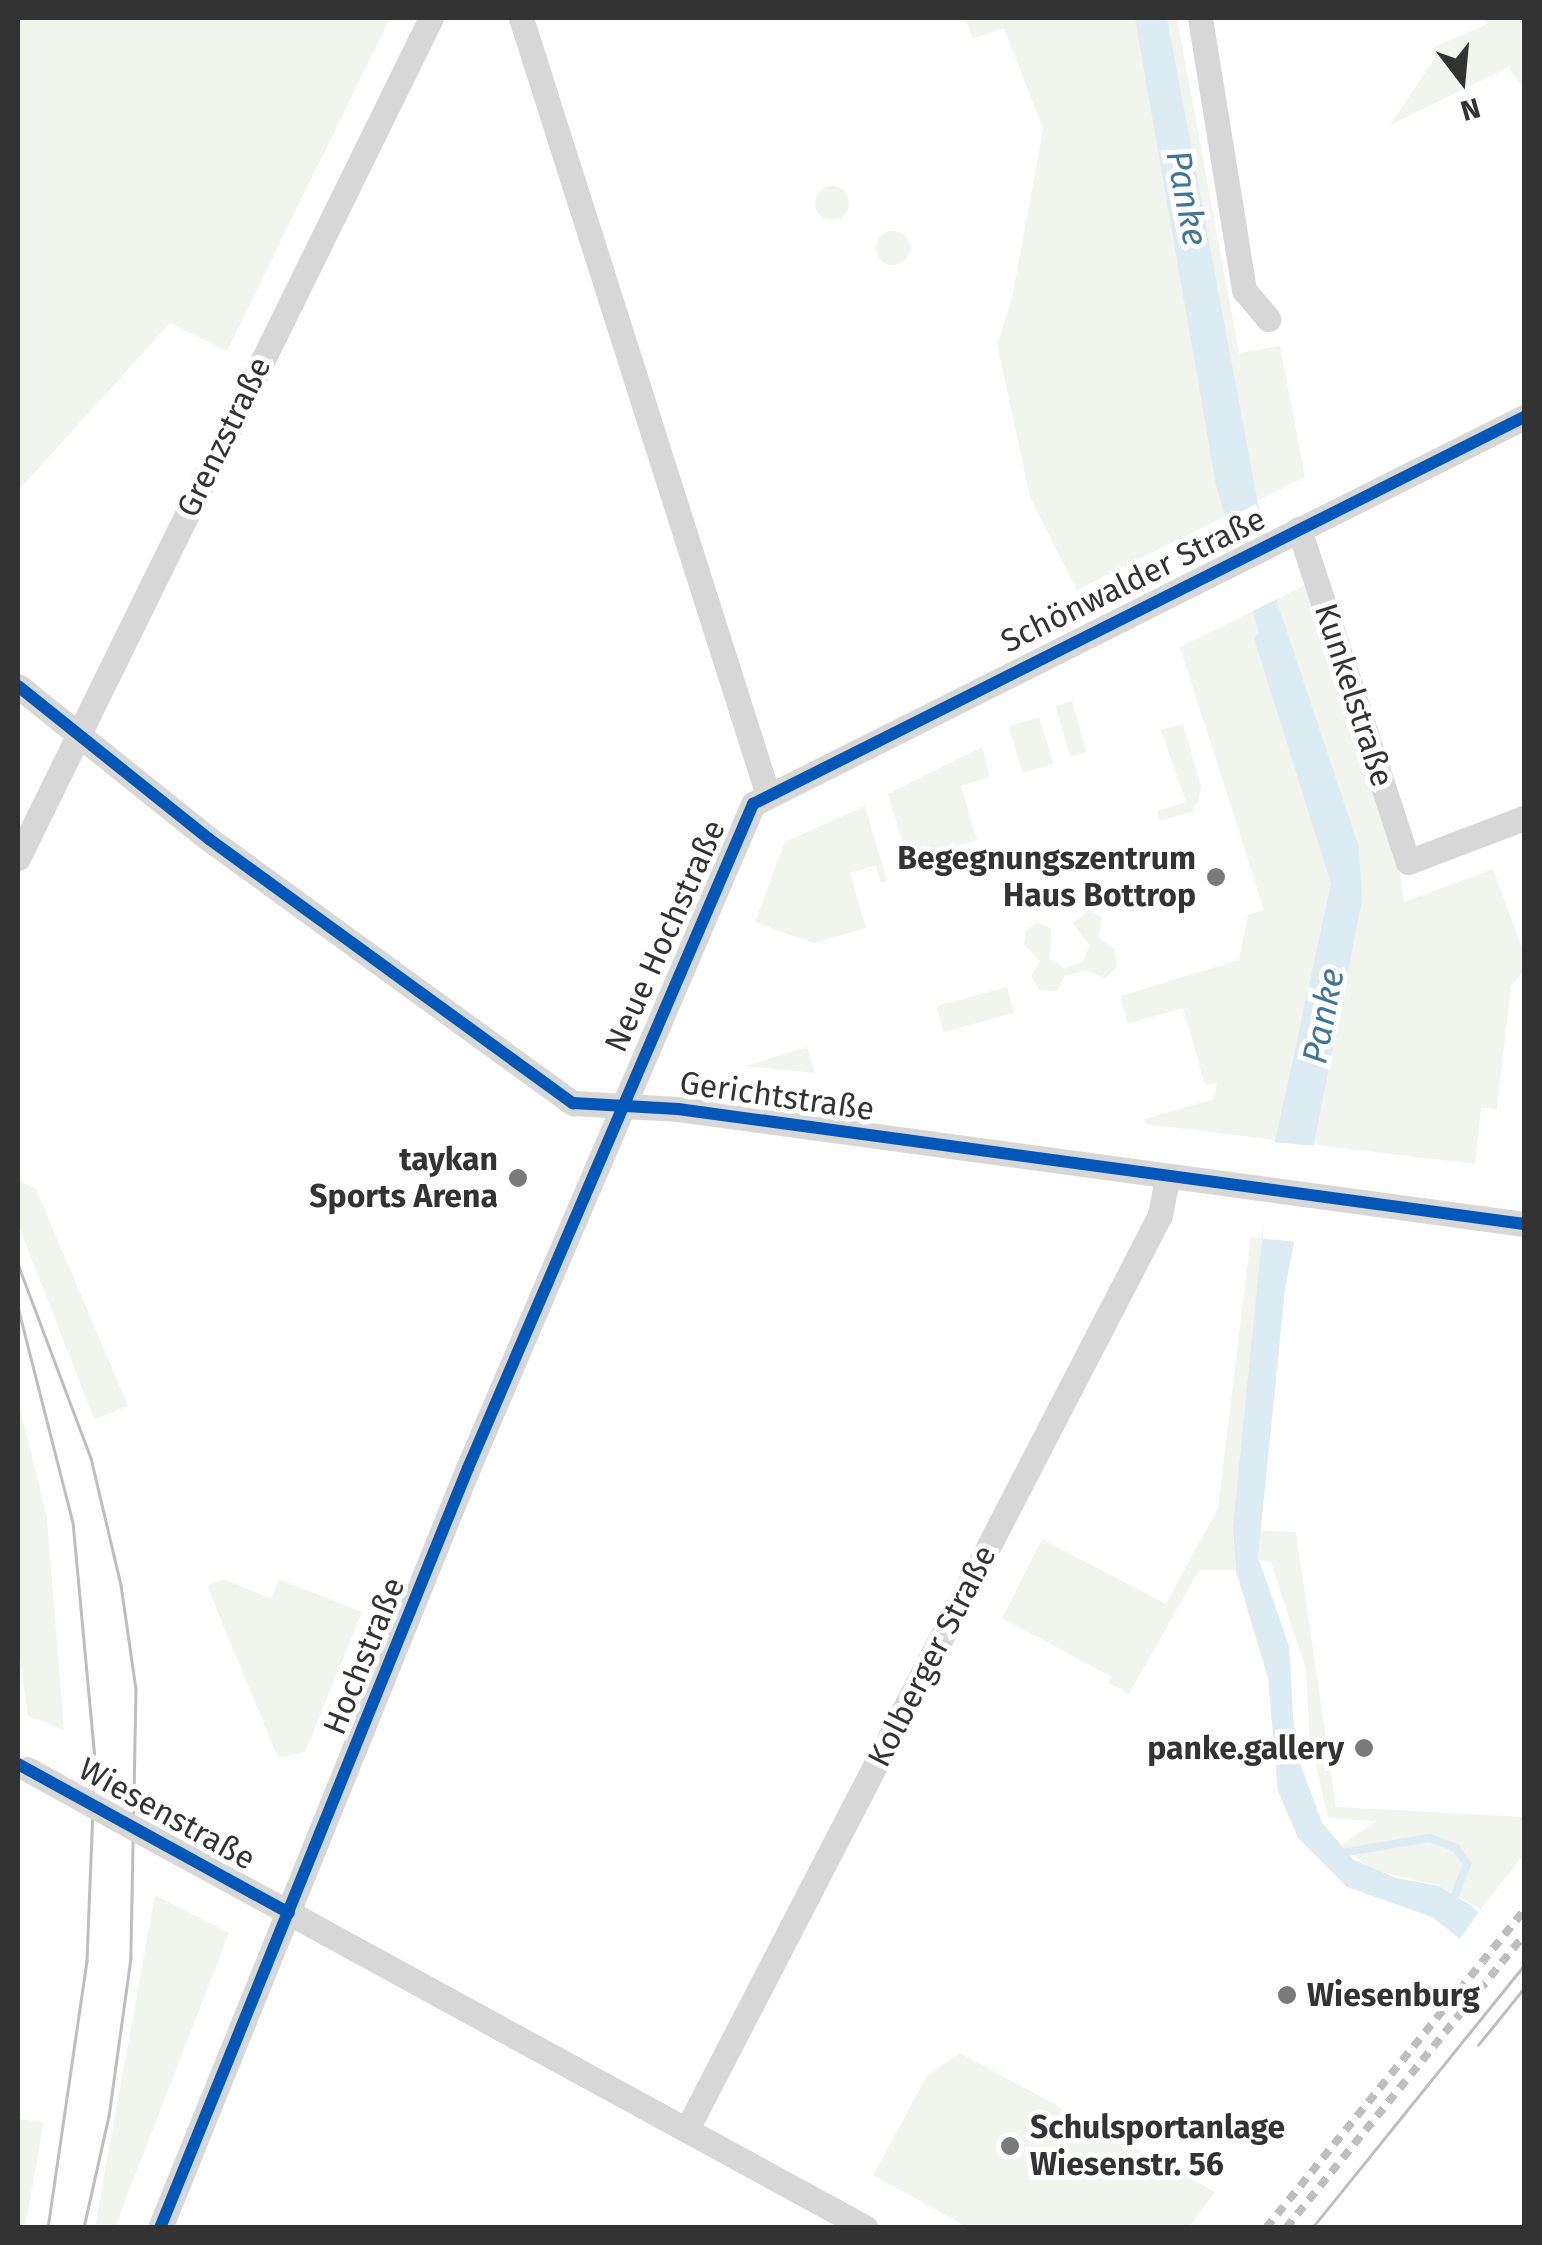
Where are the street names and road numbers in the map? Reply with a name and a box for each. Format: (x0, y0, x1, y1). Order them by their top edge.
street label: Grenzstraße (169, 351, 279, 523)
street label: Schönwalder Straße (995, 499, 1271, 661)
street label: Kunkelstraße (1306, 599, 1402, 791)
street label: Neue Hochstraße (597, 814, 733, 1058)
street label: Gerichtstraße (677, 1063, 877, 1129)
street label: Kolberger Straße (860, 1539, 1004, 1773)
street label: Hochstraße (315, 1572, 413, 1740)
street label: Wiesenstraße (72, 1750, 262, 1878)

